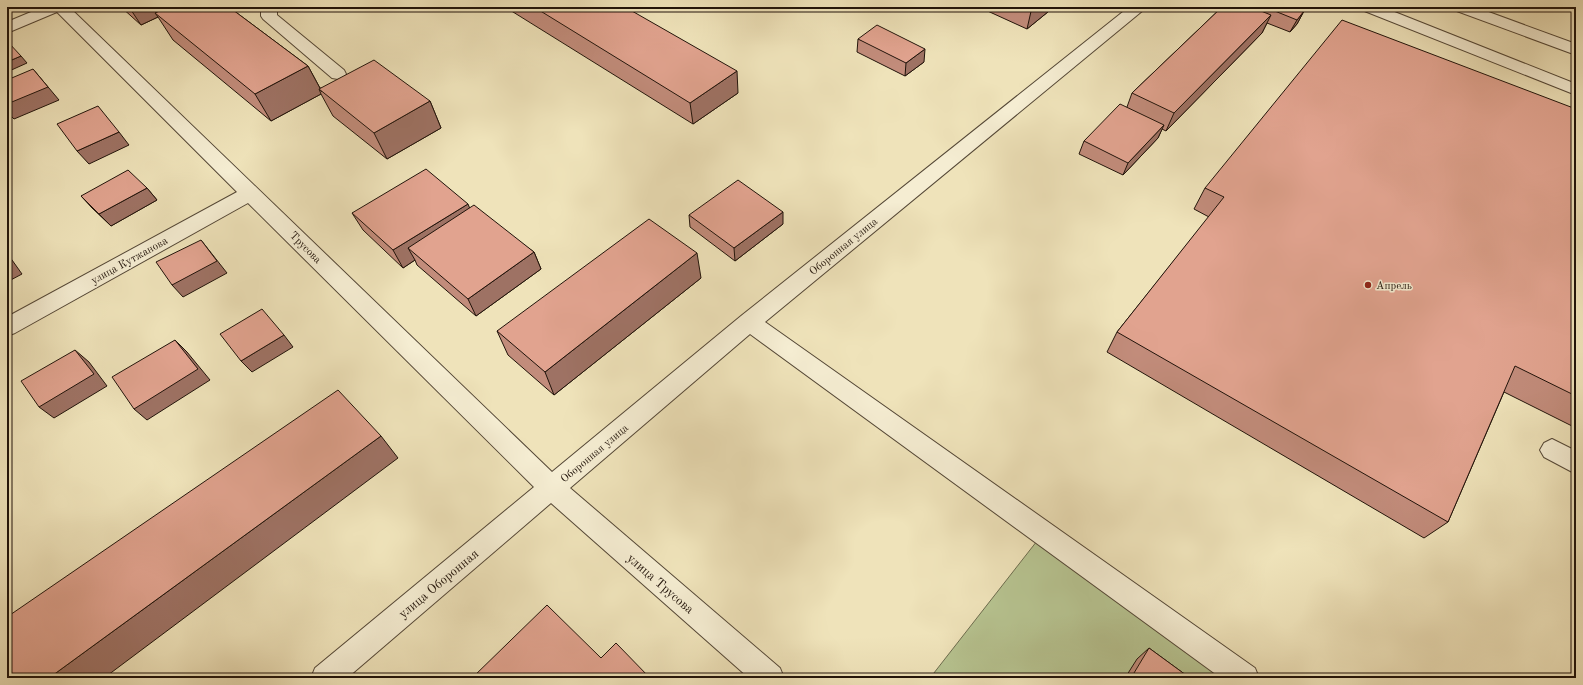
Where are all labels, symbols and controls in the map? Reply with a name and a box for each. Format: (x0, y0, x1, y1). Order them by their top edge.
street label: Оборонная улица (808, 216, 881, 278)
street label: Трусова (287, 230, 323, 266)
street label: улица Кутжанова (90, 235, 170, 287)
marker: Апрель (1363, 280, 1373, 290)
place label: Апрель (1376, 281, 1412, 292)
street label: Оборонная улица (559, 423, 631, 485)
street label: улица Оборонная (397, 547, 481, 621)
street label: улица Трусова (624, 552, 696, 617)

